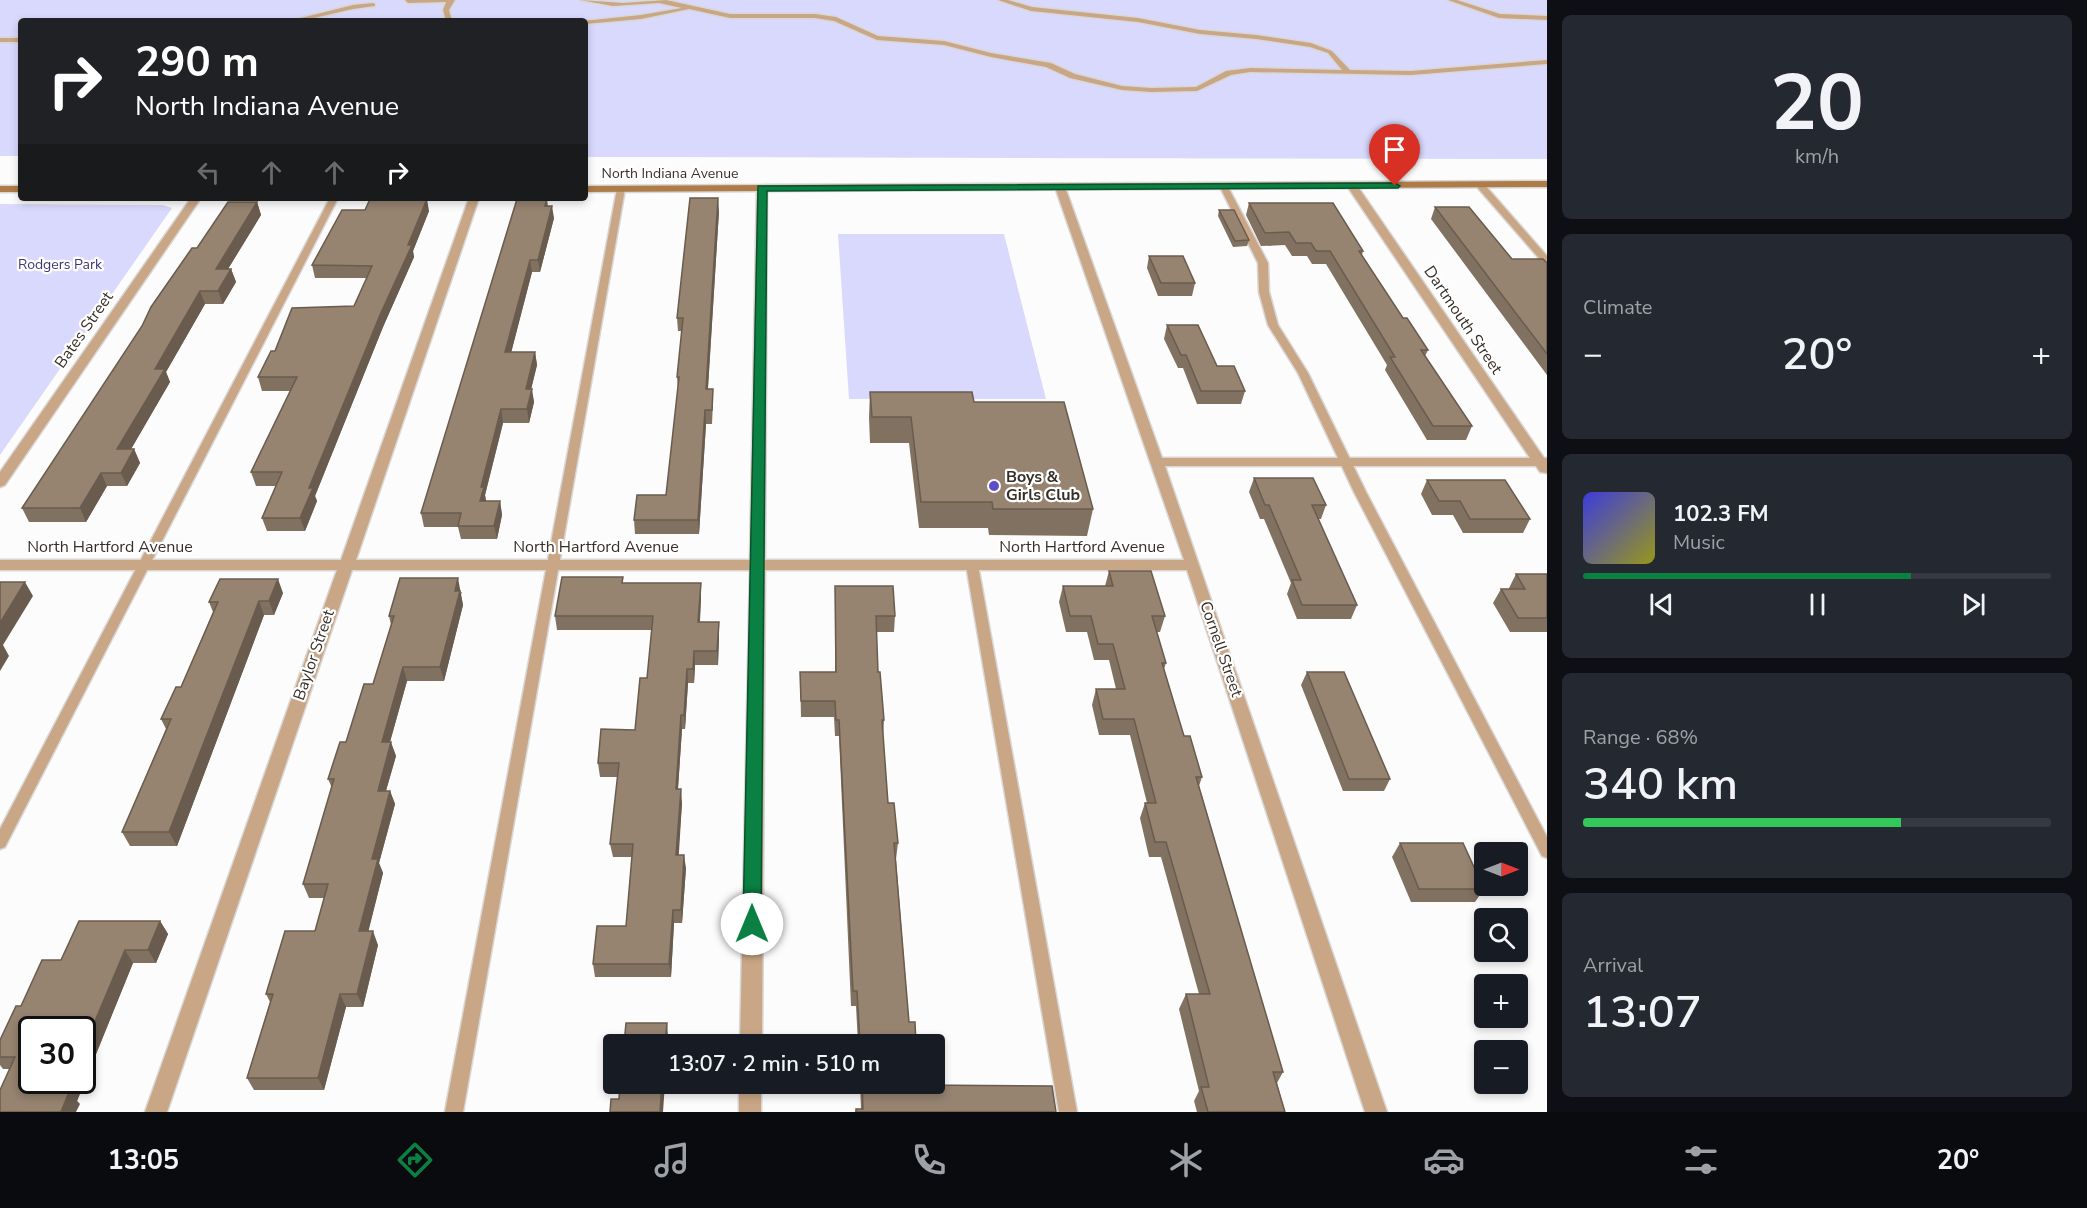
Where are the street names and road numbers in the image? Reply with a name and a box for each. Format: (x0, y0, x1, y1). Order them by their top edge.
street label: North Indiana Avenue (602, 164, 738, 183)
street label: Dartmouth Street (1419, 262, 1508, 379)
street label: Bates Street (50, 287, 119, 373)
street label: North Hartford Avenue (27, 536, 193, 558)
street label: North Hartford Avenue (513, 536, 679, 558)
street label: North Hartford Avenue (999, 536, 1165, 558)
street label: Cornell Street (1194, 598, 1248, 700)
street label: Baylor Street (288, 606, 340, 703)

